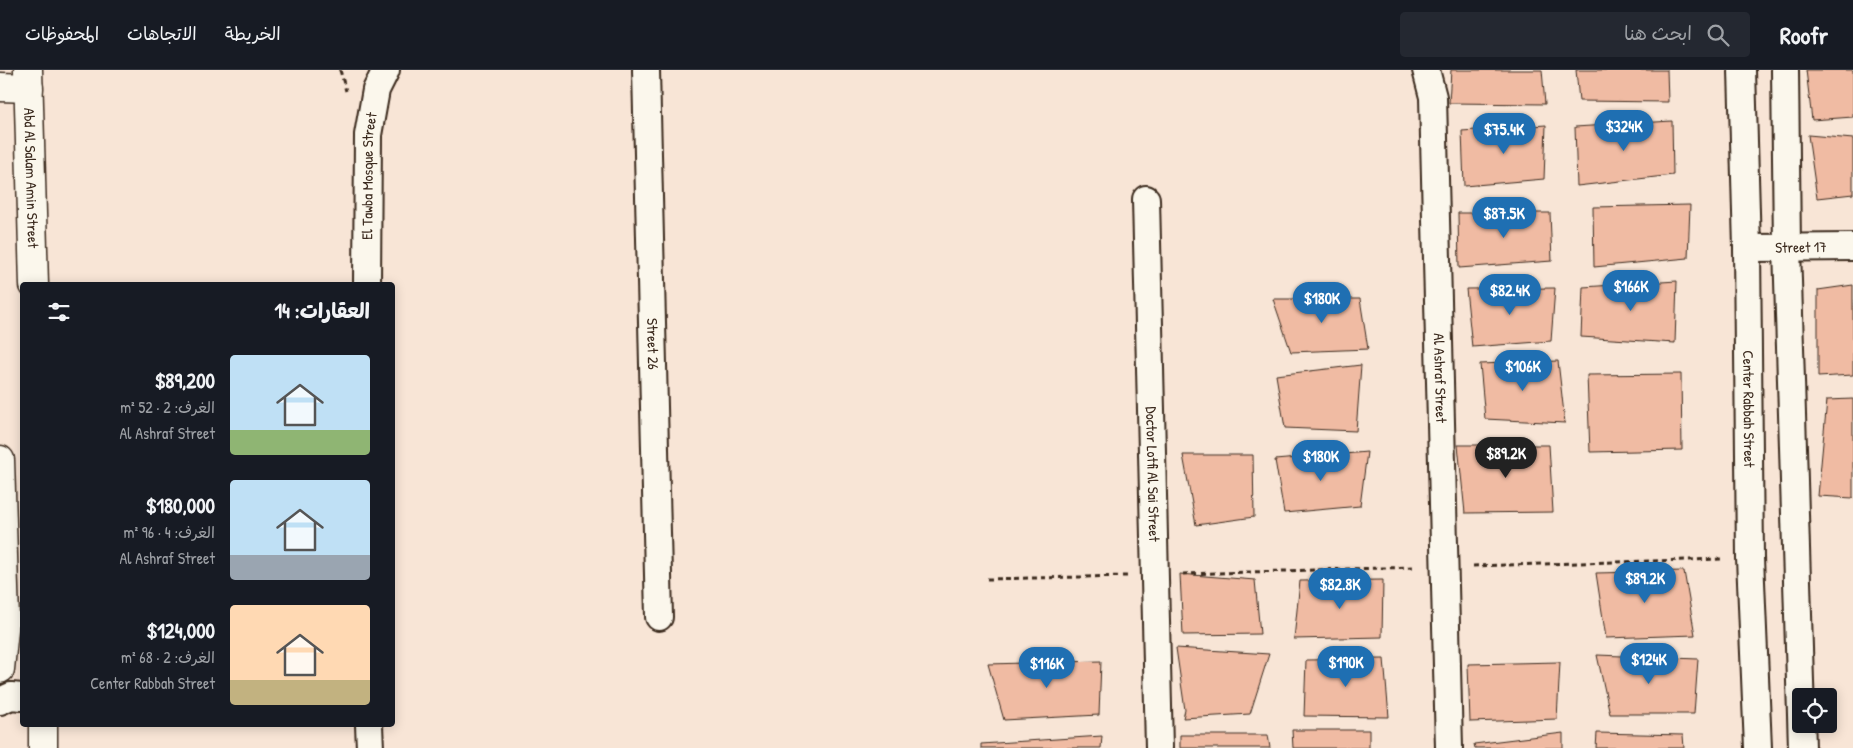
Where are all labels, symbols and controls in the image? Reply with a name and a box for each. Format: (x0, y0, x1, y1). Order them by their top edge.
search box (1400, 12, 1750, 57)
text: Roofr (1780, 19, 1828, 51)
text: ابحث هنا (1624, 20, 1692, 46)
text: المحفوظات (25, 21, 99, 46)
text: الاتجاهات (127, 21, 197, 46)
text: الخريطة (225, 21, 281, 46)
icon: search (1704, 21, 1732, 49)
street label: Abd Al Salam Amin Street (19, 108, 44, 249)
pin: $324K (1589, 109, 1659, 152)
street label: El Tawba Mosque Street (356, 110, 382, 240)
pin: $75.4K (1463, 112, 1545, 155)
text: $324K (1605, 115, 1643, 137)
text: $75.4K (1484, 118, 1524, 140)
pin: $87.5K (1463, 196, 1545, 239)
text: $87.5K (1483, 202, 1525, 224)
street label: Street 17 (1775, 236, 1827, 258)
pin: $166K (1596, 270, 1666, 312)
pin: $82.4K (1469, 274, 1551, 316)
text: $166K (1613, 275, 1649, 297)
text: $82.4K (1490, 279, 1530, 301)
pin: $180K (1287, 282, 1357, 324)
text: $180K (1304, 287, 1340, 309)
text: العقارات: 14 (274, 296, 370, 325)
icon: filters (45, 298, 73, 326)
street label: Street 26 (642, 318, 664, 370)
street label: Al Ashraf Street (1429, 333, 1452, 424)
pin: $106K (1488, 350, 1558, 392)
street label: Center Rabbah Street (1738, 350, 1760, 468)
text: $106K (1505, 355, 1541, 377)
text: $89,200 (155, 366, 215, 395)
icon: home (270, 375, 330, 435)
text: الغرف: 2 · 52 m² (120, 396, 215, 418)
street label: Doctor Lotfi Al Sai Street (1141, 406, 1165, 543)
text: Al Ashraf Street (119, 422, 215, 444)
pin: $89.2K (1465, 436, 1547, 479)
pin: $180K (1286, 440, 1356, 482)
text: $89.2K (1486, 442, 1526, 464)
text: $180K (1303, 445, 1339, 467)
text: $180,000 (146, 491, 215, 520)
icon: home (270, 500, 330, 560)
text: الغرف: 4 · 96 m² (124, 521, 215, 543)
text: Al Ashraf Street (119, 547, 215, 569)
pin: $89.2K (1604, 562, 1686, 604)
text: $89.2K (1625, 567, 1665, 589)
pin: $82.8K (1299, 568, 1381, 610)
text: $82.8K (1319, 573, 1361, 595)
text: $124,000 (147, 616, 215, 645)
icon: home (270, 625, 330, 685)
pin: $124K (1614, 642, 1684, 685)
text: الغرف: 2 · 68 m² (121, 646, 215, 668)
pin: $116K (1012, 646, 1082, 689)
pin: $190K (1311, 646, 1381, 688)
text: $124K (1631, 648, 1667, 670)
text: $190K (1328, 651, 1364, 673)
text: $116K (1030, 652, 1064, 674)
text: Center Rabbah Street (90, 672, 215, 694)
map controls (1792, 688, 1837, 733)
button: locate (1792, 688, 1837, 733)

